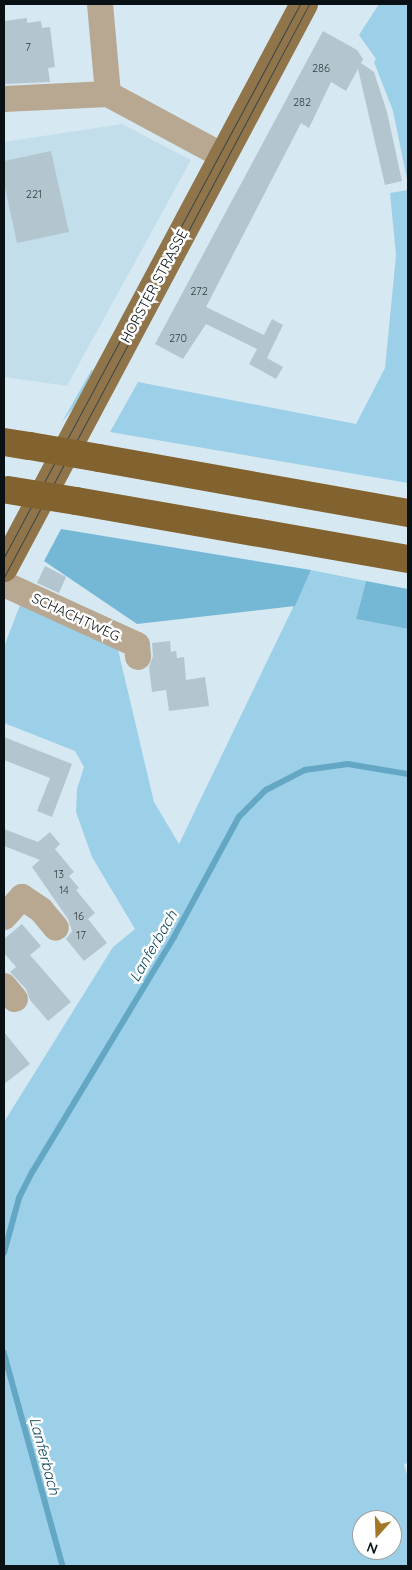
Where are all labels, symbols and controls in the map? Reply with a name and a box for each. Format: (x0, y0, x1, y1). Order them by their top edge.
house number: 7 (25, 40, 31, 54)
house number: 286 (312, 61, 330, 75)
house number: 282 (293, 95, 311, 109)
house number: 221 (26, 187, 42, 201)
street label: HORSTER STRASSE (117, 226, 191, 346)
house number: 272 (190, 284, 208, 298)
house number: 270 (169, 331, 187, 345)
street label: SCHACHTWEG (29, 589, 123, 645)
house number: 13 (54, 867, 64, 881)
house number: 14 (59, 883, 69, 897)
water label: Lanferbach (125, 907, 181, 985)
house number: 16 (74, 909, 84, 923)
house number: 17 (76, 928, 86, 942)
water label: Lanferbach (26, 1415, 64, 1497)
north arrow (352, 1510, 402, 1560)
text: N (364, 1538, 380, 1558)

